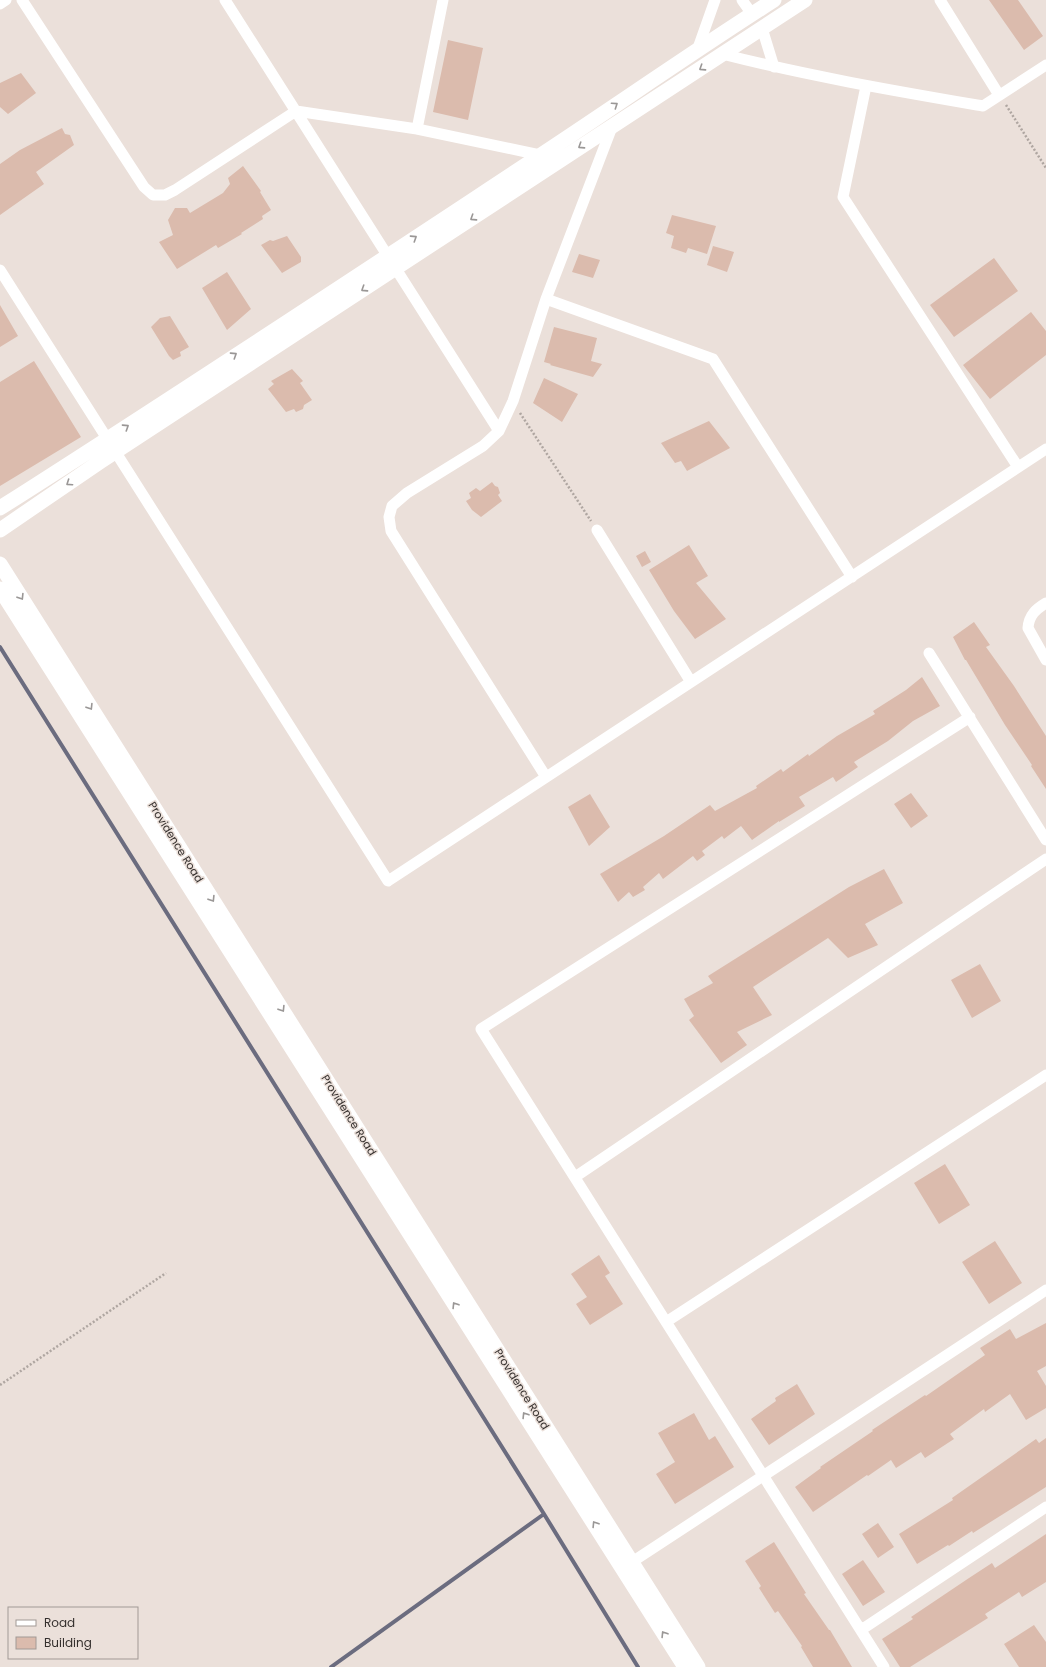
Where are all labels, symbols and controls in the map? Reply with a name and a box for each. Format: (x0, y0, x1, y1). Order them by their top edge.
one-way arrow (699, 63, 706, 70)
one-way arrow (611, 102, 618, 109)
one-way arrow (579, 142, 586, 149)
one-way arrow (470, 213, 477, 221)
one-way arrow (409, 236, 416, 243)
one-way arrow (361, 284, 368, 292)
one-way arrow (230, 353, 237, 360)
one-way arrow (122, 424, 129, 432)
one-way arrow (66, 478, 73, 486)
one-way arrow (16, 593, 24, 600)
one-way arrow (86, 703, 93, 710)
street label: Providence Road (145, 798, 207, 886)
one-way arrow (208, 895, 215, 902)
one-way arrow (277, 1005, 285, 1012)
street label: Providence Road (318, 1071, 380, 1159)
one-way arrow (452, 1302, 460, 1309)
street label: Providence Road (491, 1345, 553, 1433)
one-way arrow (522, 1412, 529, 1419)
one-way arrow (592, 1522, 599, 1529)
legend (8, 1607, 138, 1659)
text: Road (44, 1614, 75, 1631)
one-way arrow (662, 1631, 669, 1638)
text: Building (44, 1634, 92, 1651)

